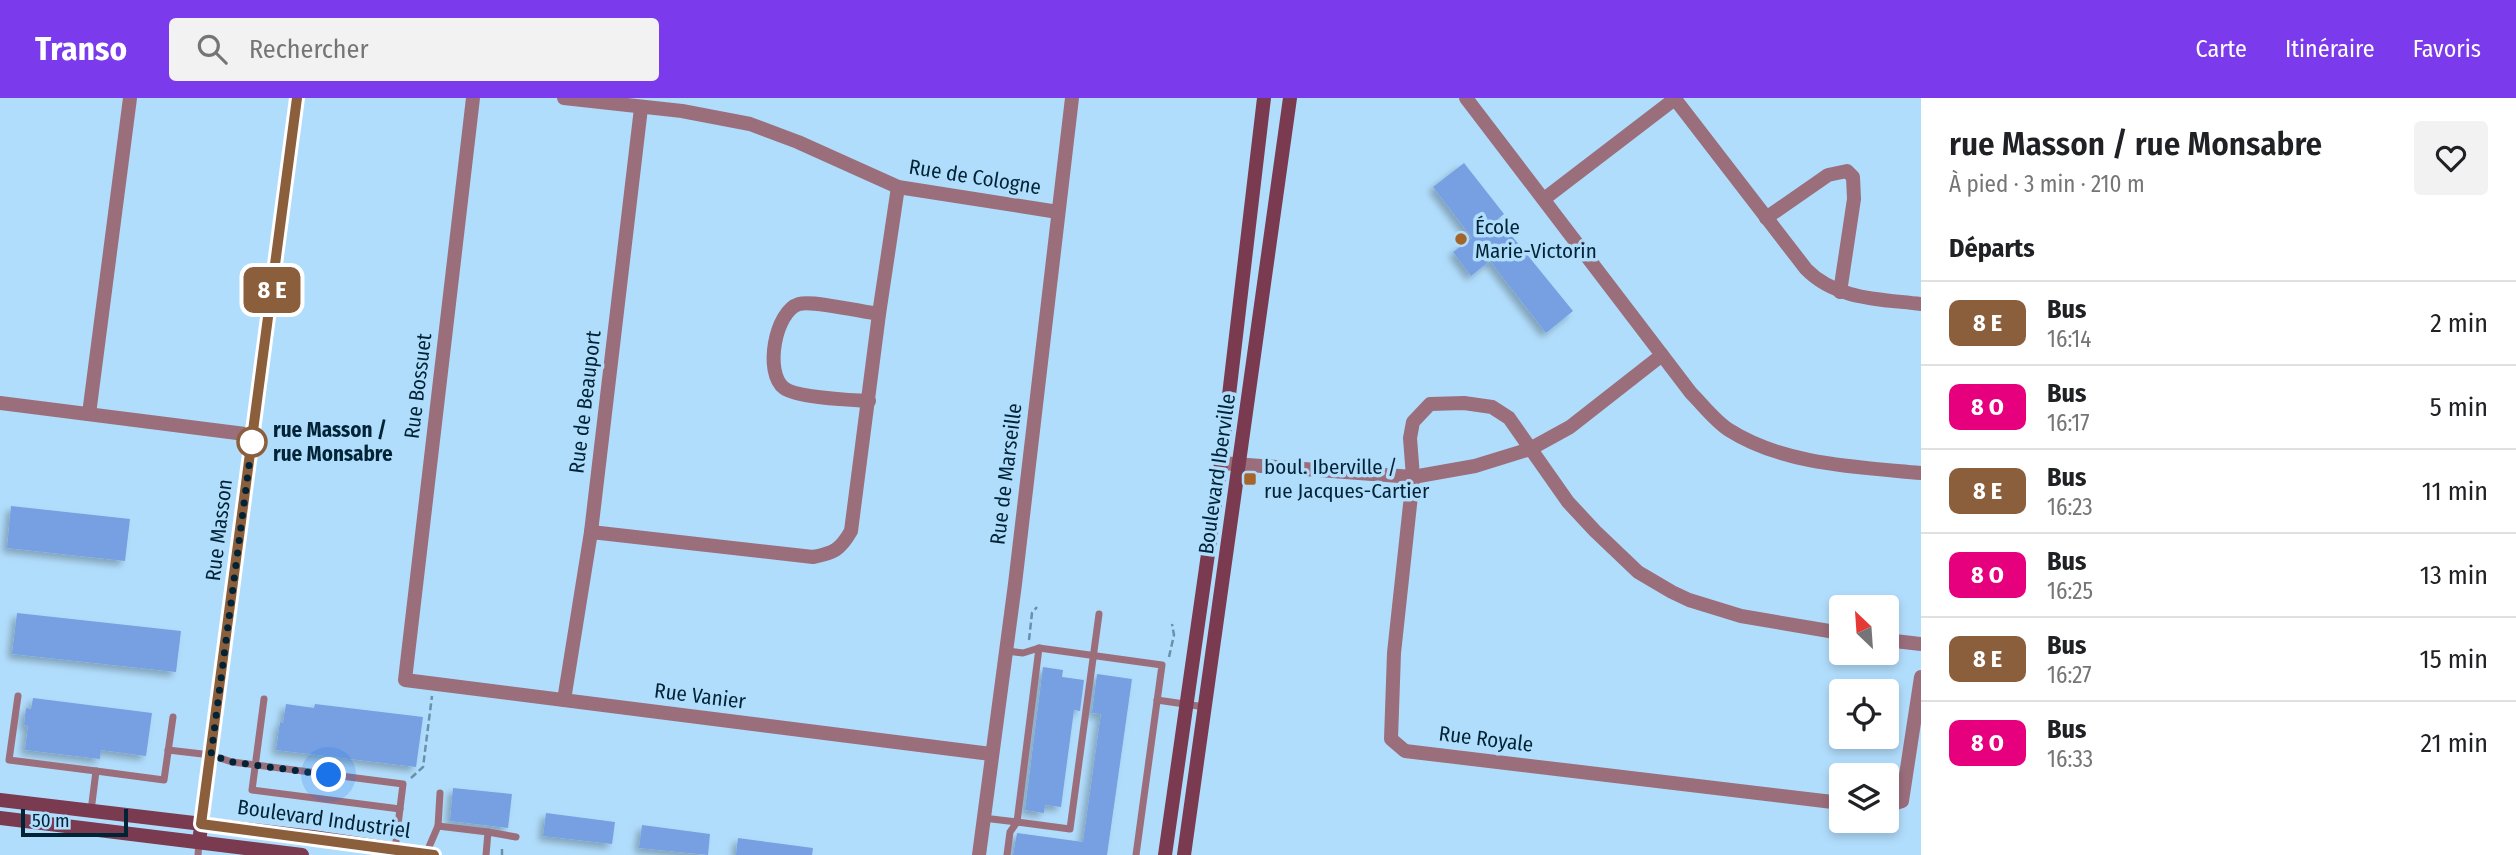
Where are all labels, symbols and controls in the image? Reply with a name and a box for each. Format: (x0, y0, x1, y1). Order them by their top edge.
search box (169, 18, 659, 81)
text: Transo (35, 29, 127, 69)
icon: search (193, 30, 231, 68)
text: Rechercher (249, 34, 368, 65)
text: Carte (2196, 35, 2247, 63)
text: Itinéraire (2285, 35, 2375, 63)
text: Favoris (2413, 35, 2481, 63)
button: heart (2414, 121, 2488, 195)
text: rue Masson / rue Monsabre (1949, 124, 2322, 164)
street label: Rue de Cologne (907, 154, 1043, 200)
text: À pied · 3 min · 210 m (1949, 170, 2145, 198)
place label: École Marie-Victorin (1475, 214, 1597, 264)
marker: École Marie-Victorin (1453, 231, 1469, 247)
text: Départs (1949, 233, 2035, 264)
line badge: 8 E (232, 267, 312, 313)
text: 8 E (257, 276, 287, 304)
text: Bus (2047, 294, 2086, 325)
text: 2 min (2430, 308, 2488, 339)
text: 8 E (1973, 309, 2002, 337)
text: 16:14 (2047, 325, 2091, 353)
street label: Rue de Beauport (563, 329, 607, 475)
street label: Rue Bossuet (399, 332, 437, 440)
text: Bus (2047, 378, 2086, 409)
street label: Boulevard Iberville (1193, 392, 1241, 556)
text: 5 min (2430, 392, 2488, 423)
text: 8 O (1971, 393, 2004, 421)
street label: Rue de Marseille (984, 402, 1028, 546)
text: 16:17 (2047, 409, 2090, 437)
place label: rue Masson / rue Monsabre (273, 417, 393, 467)
marker: rue Masson / rue Monsabre (237, 427, 267, 457)
place label: boul. Iberville / rue Jacques-Cartier (1264, 454, 1430, 504)
text: Bus (2047, 462, 2086, 493)
marker: boul. Iberville / rue Jacques-Cartier (1242, 471, 1258, 487)
text: 11 min (2422, 476, 2488, 507)
street label: Rue Masson (200, 477, 238, 583)
text: 8 E (1973, 477, 2002, 505)
text: 16:23 (2047, 493, 2093, 521)
text: Bus (2047, 546, 2086, 577)
text: 13 min (2420, 560, 2488, 591)
text: 8 O (1971, 561, 2004, 589)
text: 16:25 (2047, 577, 2093, 605)
north arrow (1829, 595, 1899, 665)
map controls (1829, 595, 1899, 833)
text: Bus (2047, 630, 2086, 661)
text: 15 min (2420, 644, 2488, 675)
text: 8 E (1973, 645, 2002, 673)
text: 16:27 (2047, 661, 2092, 689)
street label: Rue Vanier (653, 677, 748, 715)
button: locate (1829, 679, 1899, 749)
text: Bus (2047, 714, 2086, 745)
street label: Rue Royale (1437, 720, 1535, 758)
text: 21 min (2421, 728, 2488, 759)
text: 8 O (1971, 729, 2004, 757)
text: 16:33 (2047, 745, 2093, 773)
your location (311, 757, 346, 792)
button: layers (1829, 763, 1899, 833)
street label: Boulevard Industriel (236, 794, 413, 844)
scale bar (21, 806, 128, 838)
text: 50 m (32, 809, 70, 832)

